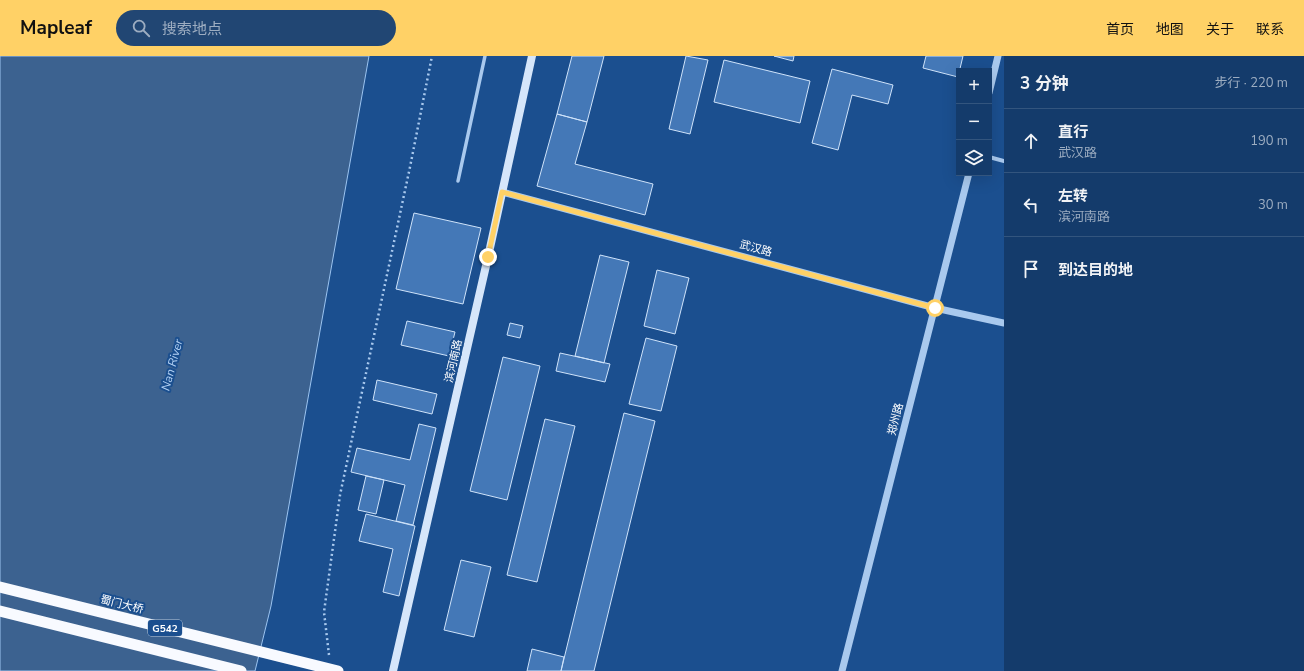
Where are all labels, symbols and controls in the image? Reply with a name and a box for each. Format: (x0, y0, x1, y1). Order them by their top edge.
search box (116, 10, 396, 46)
text: Mapleaf (20, 15, 92, 41)
icon: search (130, 17, 152, 39)
text: 搜索地点 (162, 19, 222, 39)
text: 首页 (1106, 20, 1134, 39)
text: 地图 (1156, 20, 1184, 39)
text: 关于 (1206, 20, 1234, 39)
text: 联系 (1256, 20, 1284, 39)
map controls (956, 68, 992, 176)
button: + (956, 68, 992, 104)
text: 3 分钟 (1020, 72, 1069, 95)
text: 步行 · 220 m (1214, 74, 1288, 92)
button: − (956, 104, 992, 140)
text: 直行 (1058, 122, 1088, 142)
icon: ahead (1020, 130, 1042, 152)
text: 190 m (1250, 132, 1288, 150)
button: layers (956, 140, 992, 176)
text: 武汉路 (1058, 144, 1097, 162)
text: 左转 (1058, 186, 1088, 206)
icon: left (1020, 194, 1042, 216)
text: 30 m (1258, 196, 1288, 214)
text: 滨河南路 (1058, 208, 1110, 226)
street label: 武汉路 (738, 237, 774, 260)
route end (479, 248, 497, 266)
icon: arrive (1020, 258, 1042, 280)
text: 到达目的地 (1058, 260, 1133, 280)
route start (926, 299, 944, 317)
water label: Nan River (157, 337, 187, 393)
street label: 滨河南路 (441, 338, 466, 384)
street label: 郑州路 (884, 401, 907, 437)
street label: 蜀门大桥 (99, 592, 145, 617)
road number: G542 (148, 620, 182, 636)

